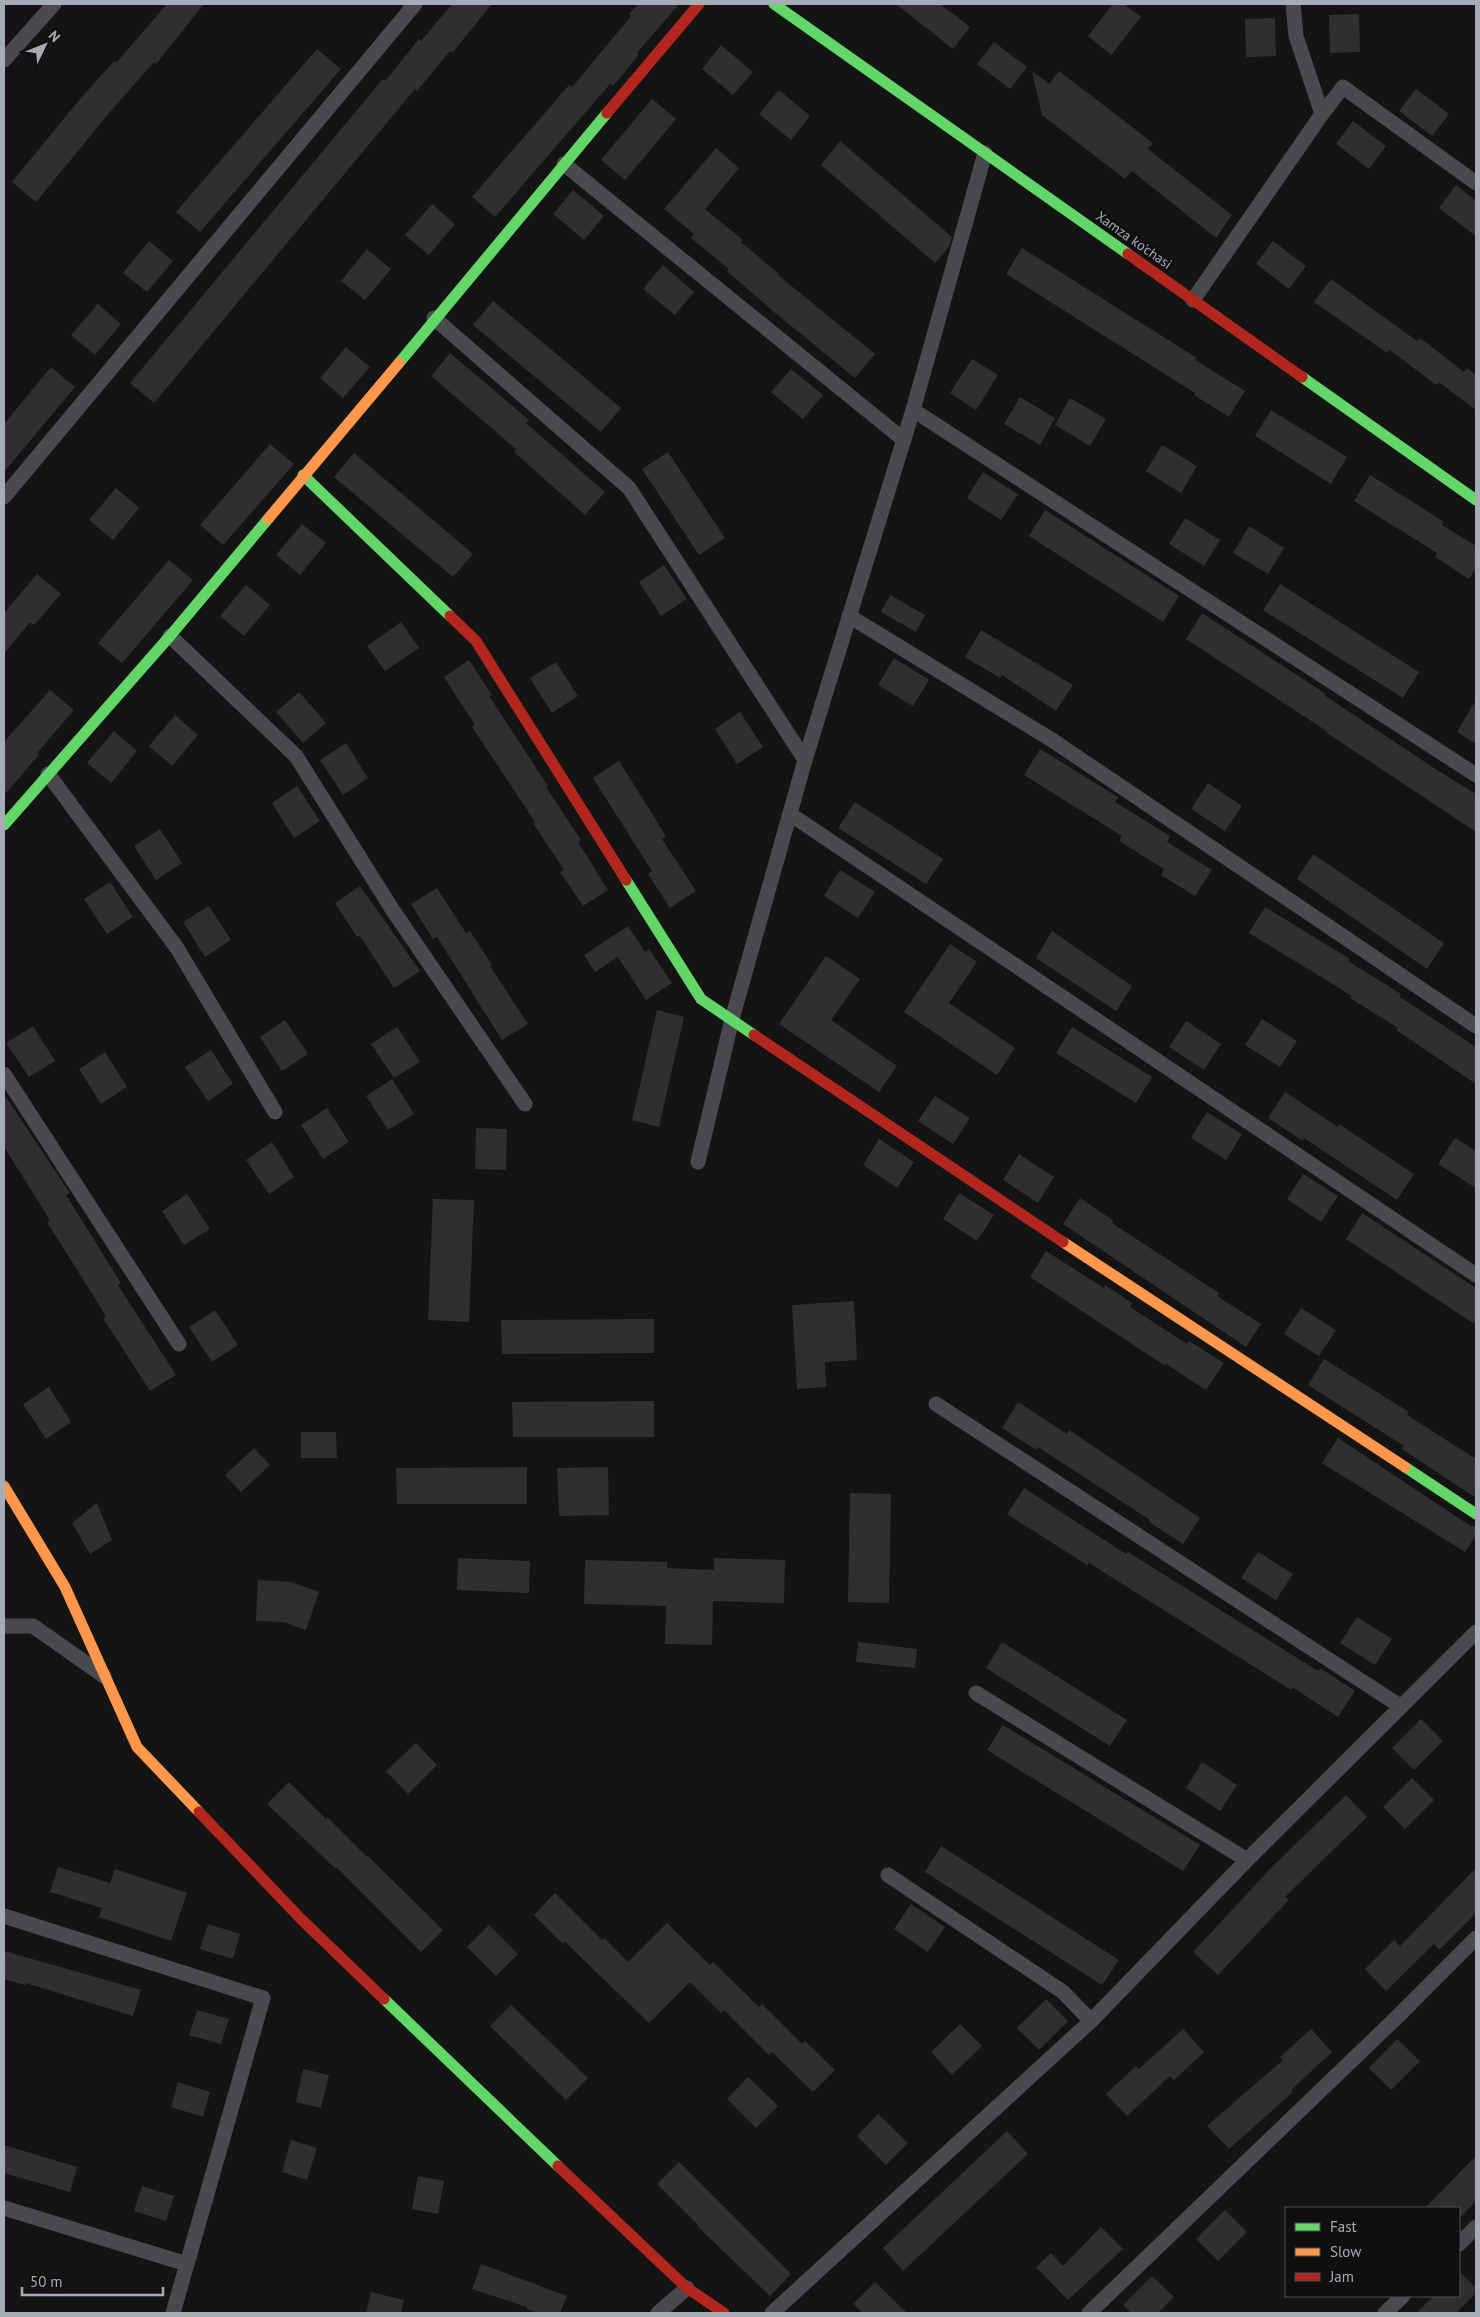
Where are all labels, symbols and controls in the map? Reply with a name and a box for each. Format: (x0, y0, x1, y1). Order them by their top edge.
north arrow (20, 20, 70, 70)
text: N (45, 27, 64, 46)
street label: Xamza ko'chasi (1092, 207, 1176, 273)
legend (1285, 2207, 1460, 2297)
text: Fast (1330, 2217, 1357, 2236)
text: Slow (1330, 2242, 1361, 2261)
scale bar (22, 2264, 164, 2296)
text: Jam (1329, 2267, 1354, 2286)
text: 50 m (30, 2272, 63, 2291)

